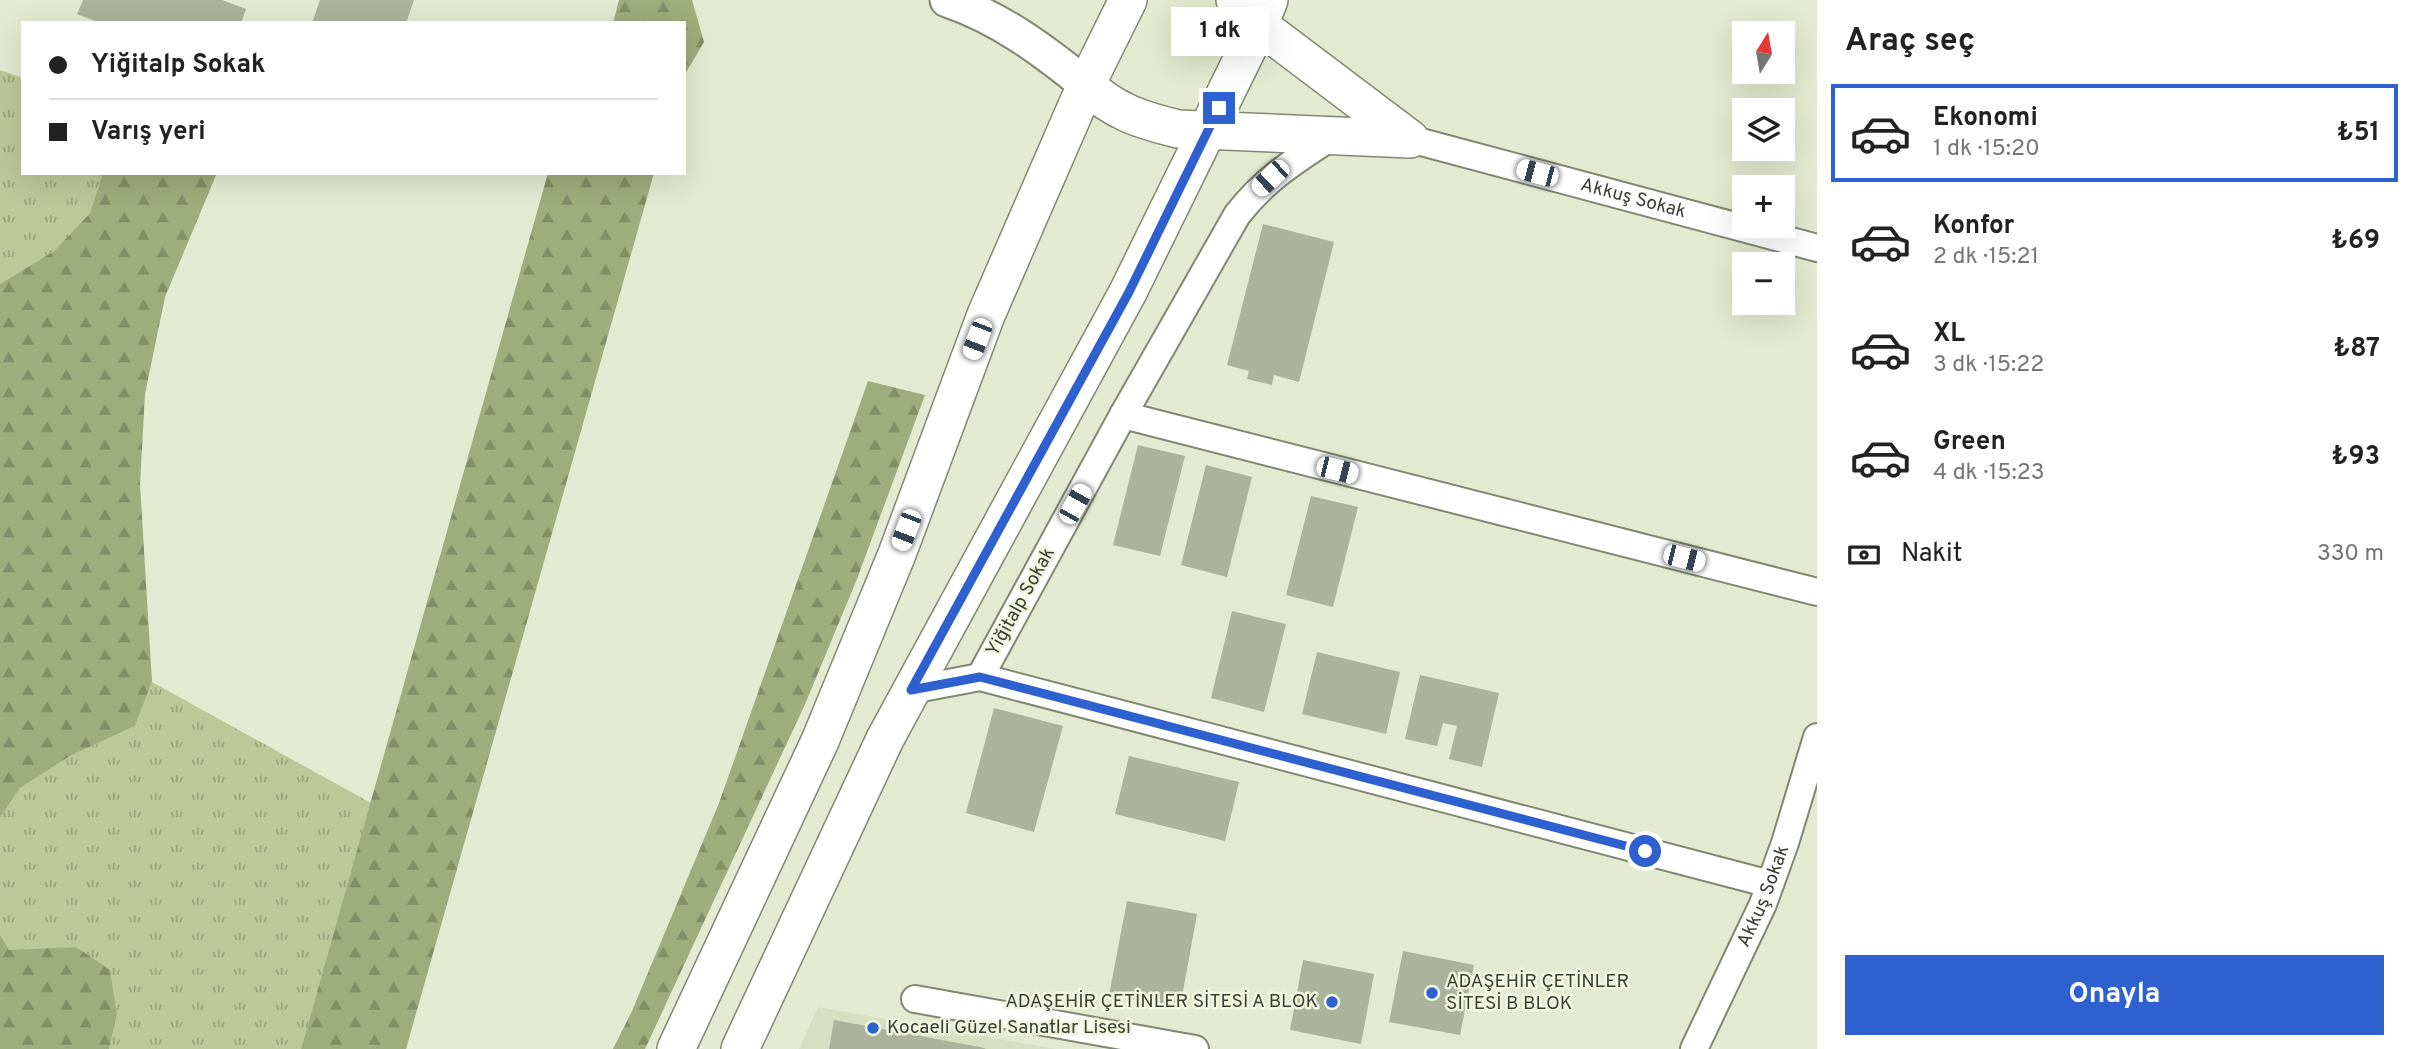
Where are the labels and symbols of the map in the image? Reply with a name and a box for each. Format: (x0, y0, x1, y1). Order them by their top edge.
callout: 1 dk (1170, 7, 1268, 56)
north arrow (1732, 21, 1796, 84)
route end (1203, 92, 1235, 124)
car (1248, 156, 1293, 200)
car (1514, 157, 1561, 189)
street label: Akkuş Sokak (1578, 173, 1689, 224)
car (960, 316, 995, 362)
car (1315, 455, 1360, 485)
car (1056, 481, 1095, 527)
car (889, 507, 924, 553)
street label: Yiğitalp Sokak (981, 543, 1061, 661)
car (1662, 543, 1707, 573)
route start (1629, 835, 1661, 867)
street label: Akkuş Sokak (1732, 842, 1795, 951)
place label: ADAŞEHİR ÇETİNLER SİTESİ B BLOK (1446, 969, 1629, 1016)
marker: ADAŞEHİR ÇETİNLER SİTESİ B BLOK (1424, 985, 1440, 1001)
place label: ADAŞEHİR ÇETİNLER SİTESİ A BLOK (1005, 989, 1318, 1014)
marker: ADAŞEHİR ÇETİNLER SİTESİ A BLOK (1324, 994, 1340, 1010)
place label: Kocaeli Güzel Sanatlar Lisesi (887, 1016, 1131, 1040)
marker: Kocaeli Güzel Sanatlar Lisesi (865, 1020, 881, 1036)

